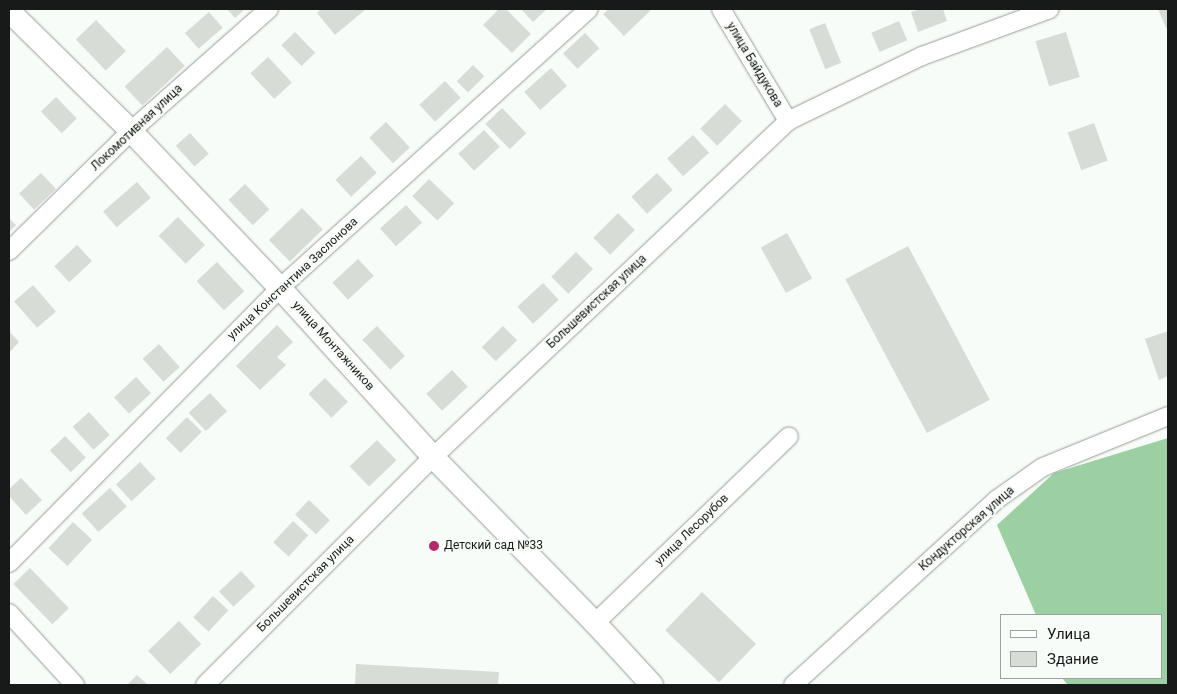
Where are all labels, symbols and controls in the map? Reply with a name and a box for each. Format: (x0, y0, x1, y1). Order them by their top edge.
street label: улица Байдукова (723, 20, 785, 110)
street label: Локомотивная улица (88, 82, 186, 174)
street label: улица Константина Заслонова (225, 215, 361, 343)
street label: Большевистская улица (544, 252, 650, 352)
street label: улица Монтажников (289, 298, 377, 394)
street label: Кондукторская улица (916, 484, 1018, 574)
street label: улица Лесорубов (652, 491, 732, 569)
street label: Большевистская улица (255, 533, 357, 635)
place label: Детский сад №33 (444, 539, 543, 553)
marker: Детский сад №33 (428, 540, 440, 552)
legend (1000, 614, 1162, 679)
text: Улица (1047, 625, 1090, 643)
text: Здание (1047, 650, 1098, 668)

